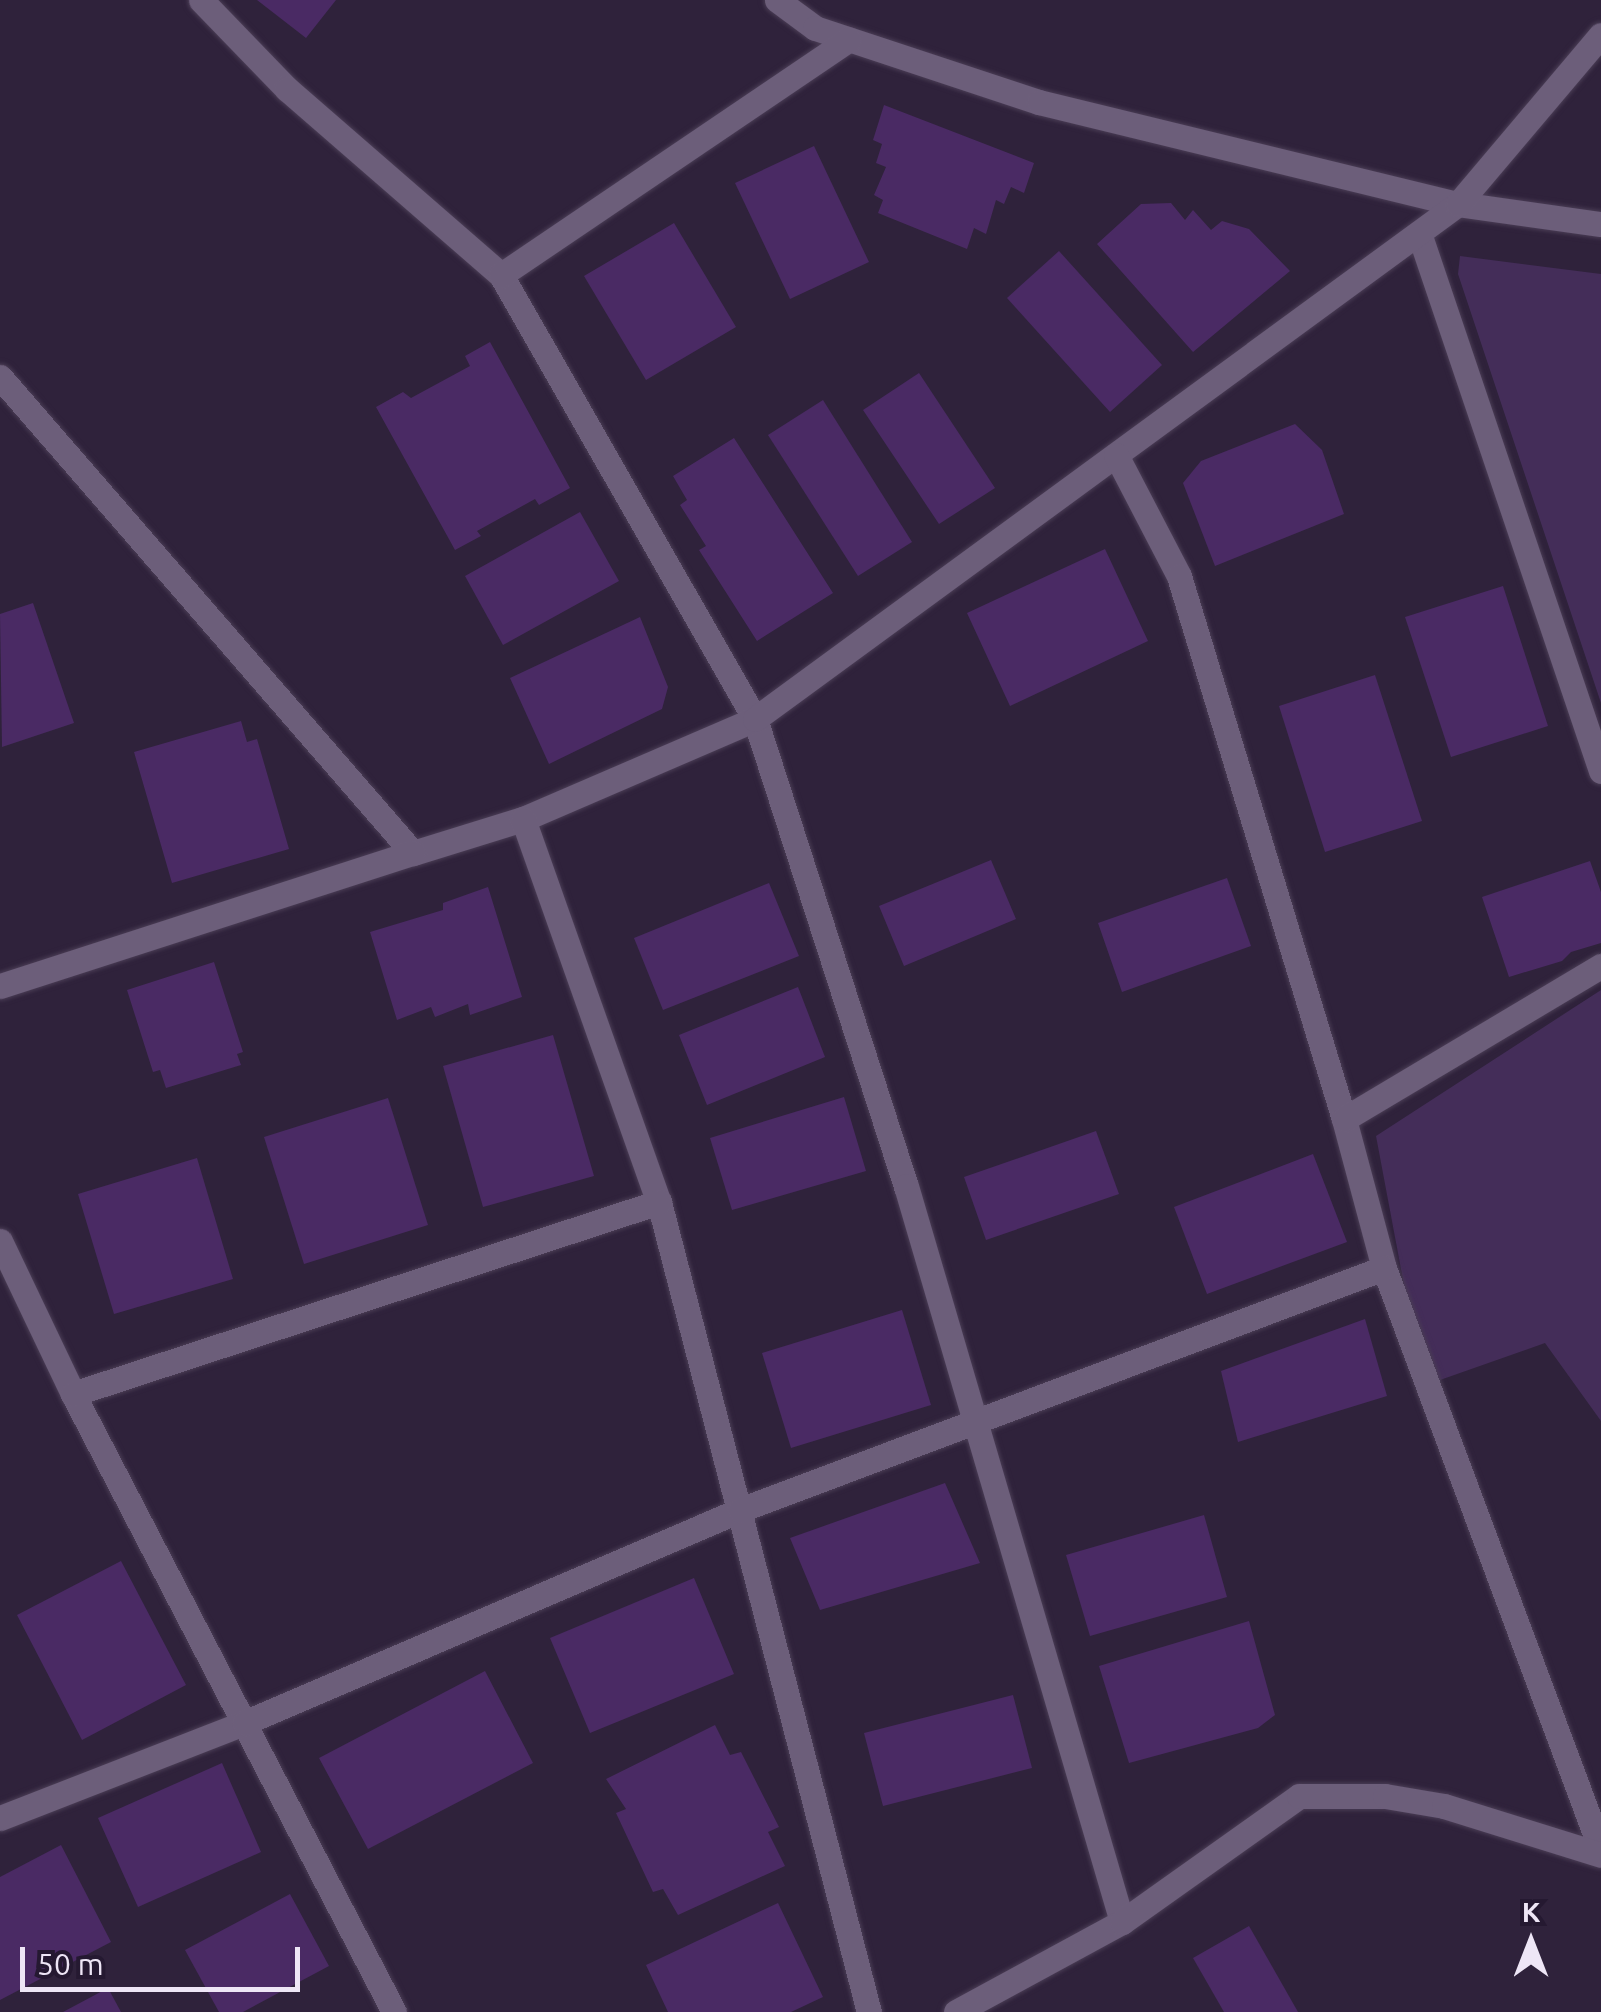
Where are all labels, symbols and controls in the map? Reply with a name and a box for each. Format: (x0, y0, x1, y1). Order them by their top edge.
north arrow (1481, 1892, 1581, 1992)
text: K (1522, 1896, 1540, 1927)
scale bar (25, 1927, 305, 1989)
text: 50 m (37, 1947, 104, 1981)

